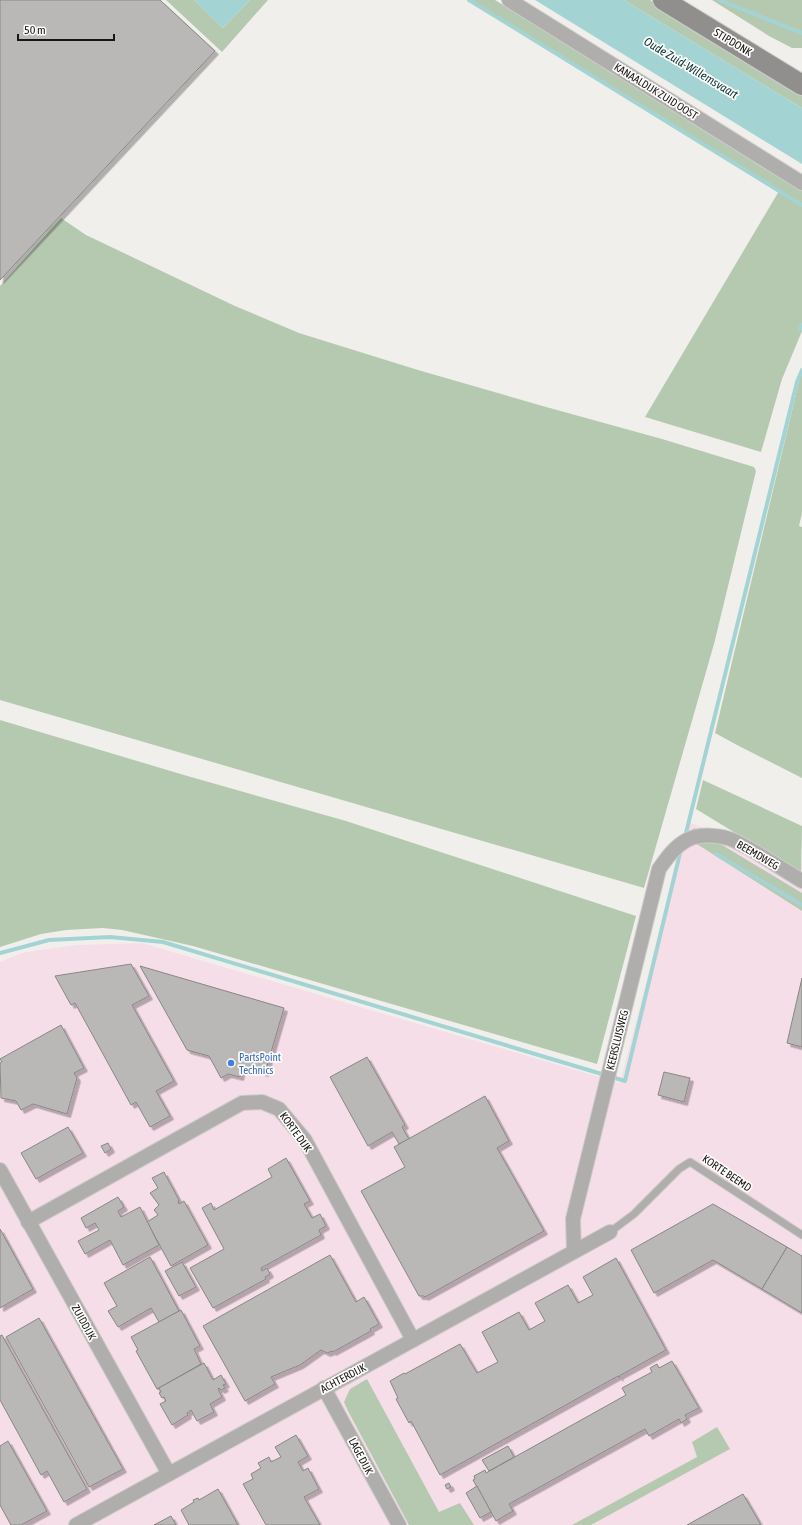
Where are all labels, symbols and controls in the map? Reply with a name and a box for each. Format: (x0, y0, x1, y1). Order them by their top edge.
scale bar (18, 16, 114, 42)
text: 50 m (24, 23, 46, 37)
street label: STIPDONK (712, 26, 755, 58)
water label: Oude Zuid-Willemsvaart (642, 34, 741, 102)
street label: KANAALDIJK ZUID OOST (612, 61, 700, 122)
street label: BEEMDWEG (735, 838, 781, 872)
street label: KEERSLUISWEG (604, 1009, 630, 1071)
place label: PartsPoint Technics (239, 1051, 281, 1076)
marker: PartsPoint Technics (226, 1058, 236, 1068)
street label: KORTE DIJK (278, 1110, 315, 1155)
street label: KORTE BEEMD (700, 1152, 754, 1194)
street label: ZUIDDIJK (69, 1302, 99, 1342)
street label: ACHTERDIJK (318, 1361, 368, 1395)
street label: LAGE DIJK (346, 1436, 376, 1477)

